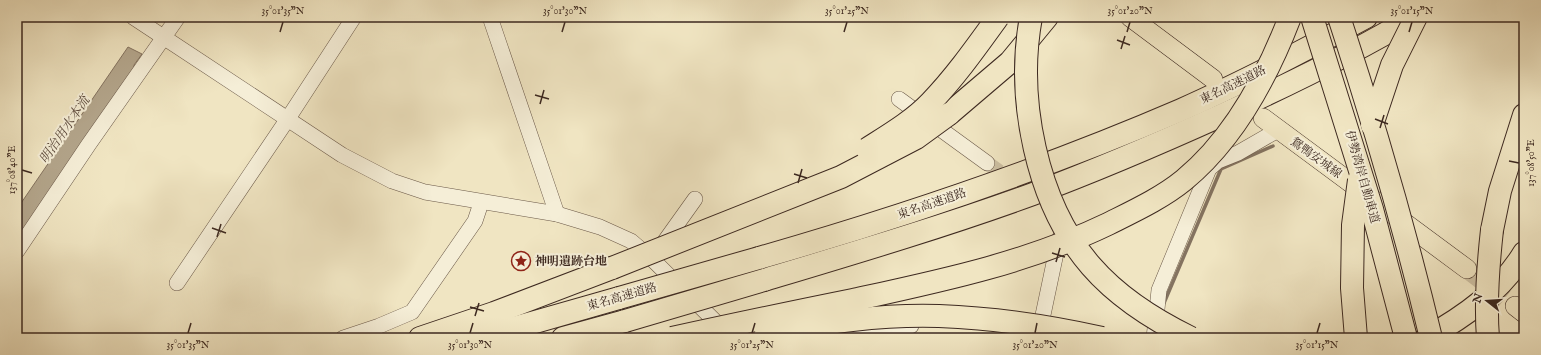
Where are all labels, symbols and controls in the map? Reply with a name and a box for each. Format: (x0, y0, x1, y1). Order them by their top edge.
text: 35°01'35"N (262, 5, 305, 18)
text: 35°01'30"N (543, 5, 587, 18)
text: 35°01'25"N (825, 5, 869, 18)
text: 35°01'20"N (1107, 5, 1153, 18)
text: 35°01'15"N (1391, 5, 1434, 18)
street label: 東名高速道路 (1197, 62, 1269, 108)
water label: 明治用水本流 (36, 91, 95, 167)
street label: 伊勢湾岸自動車道 (1342, 129, 1382, 225)
street label: 鴛鴨安城線 (1287, 134, 1345, 182)
text: 137°08'50"E (1525, 139, 1538, 187)
text: 137°08'40"E (6, 146, 19, 194)
street label: 東名高速道路 (896, 185, 968, 223)
place icon: 神明遺跡台地 (510, 250, 532, 272)
place label: 神明遺跡台地 (535, 254, 607, 269)
street label: 東名高速道路 (585, 280, 659, 314)
north arrow (1467, 281, 1507, 321)
text: N (1470, 291, 1487, 306)
text: 35°01'35"N (167, 339, 210, 352)
text: 35°01'30"N (448, 339, 492, 352)
text: 35°01'25"N (730, 339, 774, 352)
text: 35°01'20"N (1012, 339, 1058, 352)
text: 35°01'15"N (1296, 339, 1339, 352)

